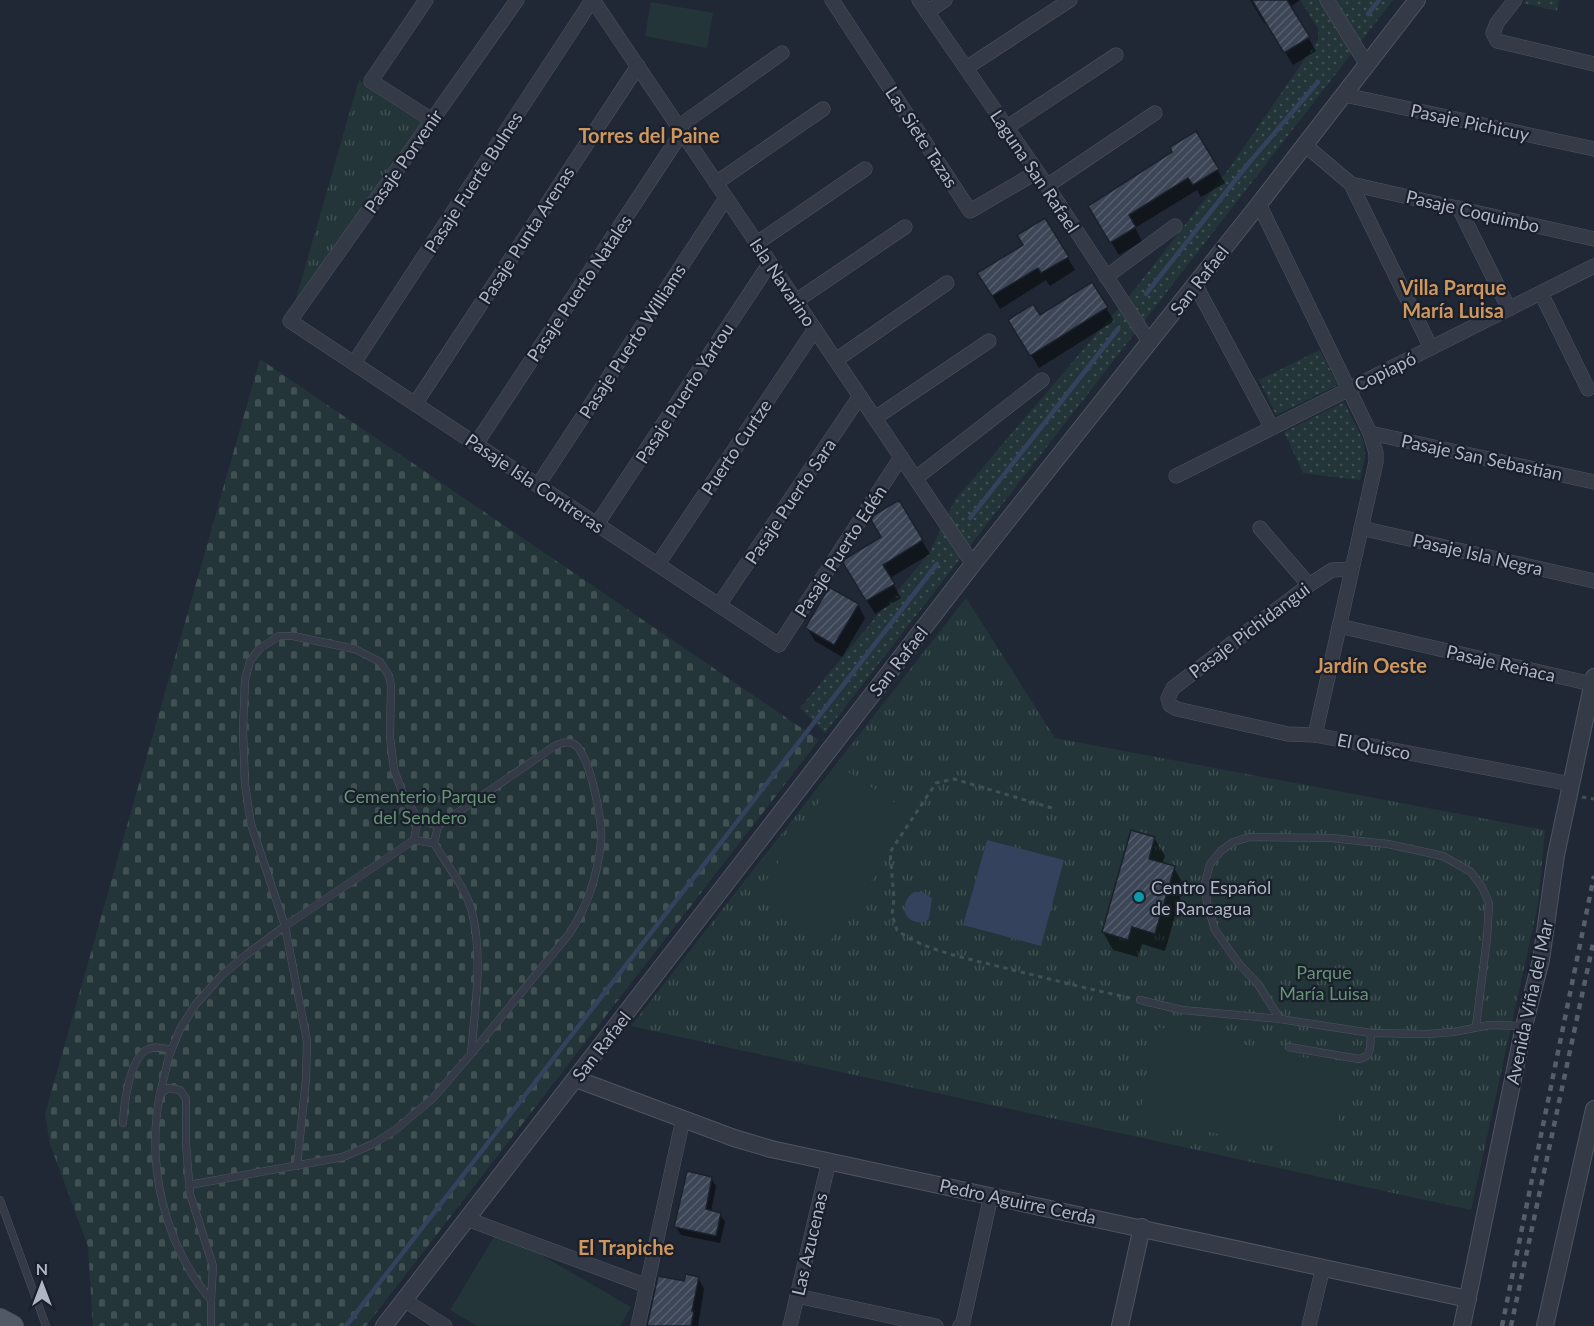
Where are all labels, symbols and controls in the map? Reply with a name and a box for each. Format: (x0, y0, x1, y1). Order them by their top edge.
street label: Las Siete Tazas (881, 82, 963, 192)
street label: Pasaje Pichicuy (1409, 99, 1532, 145)
street label: Pasaje Porvenir (359, 105, 447, 217)
street label: Laguna San Rafael (986, 105, 1084, 237)
street label: Pasaje Fuerte Bulnes (419, 107, 527, 257)
district label: Torres del Paine (578, 123, 720, 147)
street label: Pasaje Punta Arenas (473, 162, 579, 308)
street label: Pasaje Coquimbo (1404, 185, 1542, 237)
street label: Pasaje Puerto Natales (522, 210, 636, 365)
street label: Isla Navarino (745, 234, 821, 330)
street label: San Rafael (1165, 241, 1233, 319)
street label: Pasaje Puerto Williams (574, 259, 690, 422)
district label: Villa Parque María Luisa (1399, 275, 1507, 322)
street label: Pasaje Puerto Yartou (630, 319, 738, 467)
street label: Copiapó (1351, 347, 1419, 395)
street label: Puerto Curtze (696, 395, 776, 499)
street label: Pasaje Isla Contreras (462, 429, 609, 538)
street label: Pasaje San Sebastian (1400, 429, 1564, 485)
street label: Pasaje Puerto Sara (740, 434, 840, 568)
street label: Pasaje Puerto Edén (789, 481, 891, 621)
street label: Pasaje Isla Negra (1411, 528, 1545, 580)
street label: Pasaje Pichidangui (1184, 577, 1314, 683)
street label: San Rafael (864, 622, 932, 700)
street label: Pasaje Reñaca (1444, 640, 1558, 686)
district label: Jardín Oeste (1315, 653, 1427, 677)
street label: El Quisco (1335, 728, 1413, 764)
park label: Cementerio Parque del Sendero (344, 785, 496, 828)
place label: Centro Español de Rancagua (1151, 876, 1271, 919)
marker: Centro Español de Rancagua (1132, 890, 1146, 904)
street label: Avenida Viña del Mar (1501, 917, 1557, 1086)
park label: Parque María Luisa (1279, 961, 1369, 1004)
street label: San Rafael (567, 1007, 635, 1085)
street label: Pedro Aguirre Cerda (938, 1174, 1098, 1228)
street label: Las Azucenas (786, 1190, 832, 1298)
district label: El Trapiche (578, 1235, 674, 1259)
north arrow (12, 1254, 72, 1314)
text: N (36, 1259, 48, 1278)

